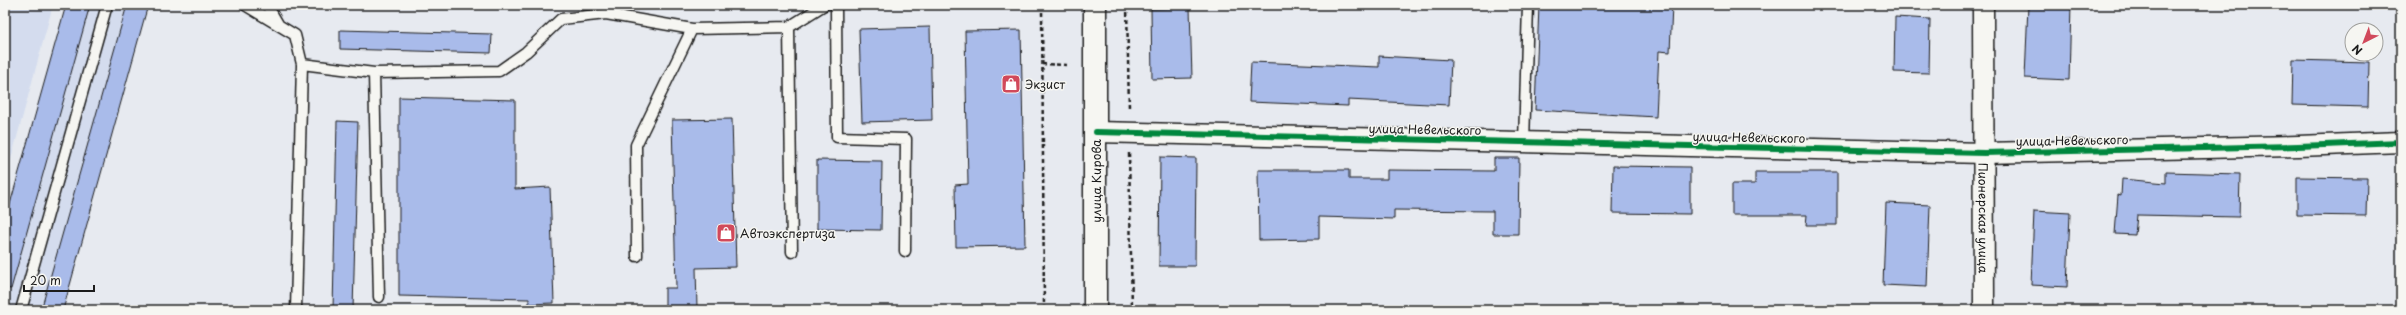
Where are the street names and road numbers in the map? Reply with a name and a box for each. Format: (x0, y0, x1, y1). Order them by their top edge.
street label: улица Невельского (1368, 119, 1482, 139)
street label: улица Невельского (1692, 127, 1806, 147)
street label: улица Невельского (2015, 130, 2129, 150)
street label: улица Кирова (1087, 139, 1105, 223)
street label: Пионерская улица (1975, 163, 1993, 274)

